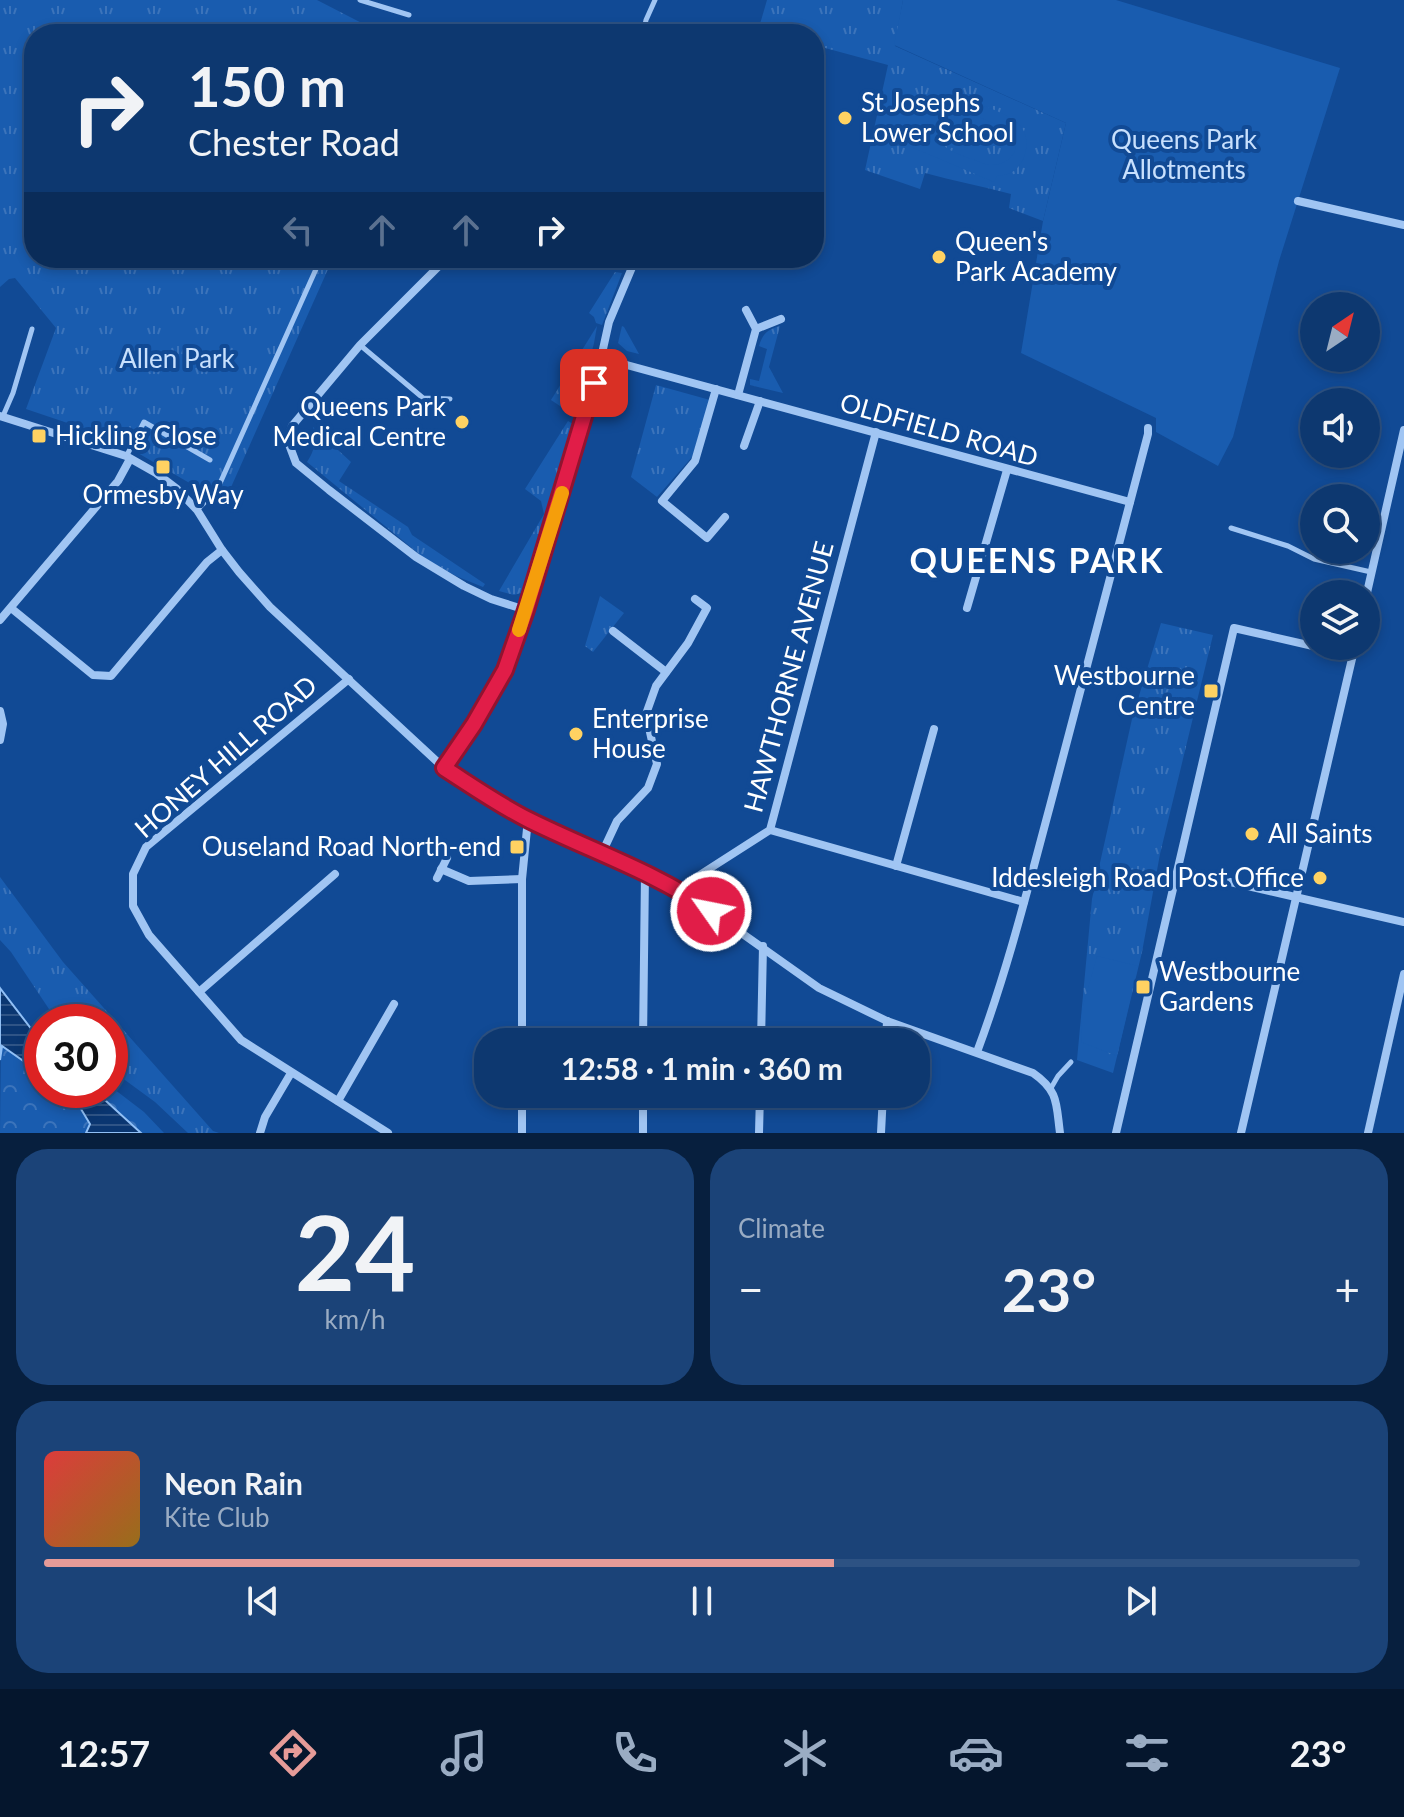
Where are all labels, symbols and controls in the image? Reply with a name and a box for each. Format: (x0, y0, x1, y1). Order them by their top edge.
text: 150 m (188, 52, 346, 119)
icon: right (56, 56, 160, 160)
place label: St Josephs Lower School (861, 86, 1014, 148)
marker: St Josephs Lower School (836, 109, 854, 127)
text: Chester Road (188, 120, 400, 164)
park label: Queens Park Allotments (1111, 123, 1258, 185)
icon: left (276, 208, 320, 252)
icon: ahead (360, 208, 404, 252)
icon: ahead (444, 208, 488, 252)
icon: right (528, 208, 572, 252)
place label: Queen's Park Academy (955, 225, 1118, 287)
marker: Queen's Park Academy (930, 248, 948, 266)
north arrow (1300, 292, 1380, 372)
map controls (1300, 292, 1380, 660)
park label: Allen Park (119, 342, 236, 374)
pin (560, 349, 628, 417)
icon: arrive (572, 361, 616, 405)
street label: OLDFIELD ROAD (837, 385, 1042, 473)
button: sound (1300, 388, 1380, 468)
place label: Queens Park Medical Centre (272, 390, 447, 452)
marker: Queens Park Medical Centre (453, 413, 471, 431)
place label: Hickling Close (55, 419, 217, 451)
marker: Hickling Close (30, 427, 48, 445)
marker: Ormesby Way (154, 458, 172, 476)
place label: Ormesby Way (82, 478, 244, 510)
button: search (1300, 484, 1380, 564)
street label: HAWTHORNE AVENUE (736, 538, 840, 816)
district label: QUEENS PARK (909, 539, 1165, 580)
button: layers (1300, 580, 1380, 660)
place label: Westbourne Centre (1054, 659, 1195, 721)
street label: HONEY HILL ROAD (128, 668, 323, 844)
marker: Westbourne Centre (1202, 682, 1220, 700)
place label: Enterprise House (592, 702, 709, 764)
marker: Enterprise House (567, 725, 585, 743)
place label: All Saints (1268, 817, 1372, 849)
marker: All Saints (1243, 825, 1261, 843)
place label: Ouseland Road North-end (202, 830, 501, 862)
marker: Ouseland Road North-end (508, 838, 526, 856)
place label: Iddesleigh Road Post Office (991, 861, 1304, 893)
position arrow (669, 869, 753, 953)
marker: Iddesleigh Road Post Office (1311, 869, 1329, 887)
place label: Westbourne Gardens (1159, 955, 1300, 1017)
marker: Westbourne Gardens (1134, 978, 1152, 996)
speed limit sign: 30 (24, 1004, 128, 1108)
text: 12:58 · 1 min · 360 m (561, 1050, 843, 1086)
text: 24 (295, 1188, 415, 1313)
text: Climate (738, 1212, 825, 1244)
text: 23° (1002, 1253, 1096, 1325)
text: − (738, 1263, 764, 1315)
text: + (1334, 1263, 1360, 1315)
text: km/h (325, 1303, 385, 1335)
text: Neon Rain (164, 1465, 303, 1501)
text: Kite Club (164, 1501, 270, 1533)
icon: previous (241, 1579, 285, 1623)
icon: pause (680, 1579, 724, 1623)
icon: next (1119, 1579, 1163, 1623)
icon: directions (265, 1725, 321, 1781)
icon: music (436, 1725, 492, 1781)
icon: phone (607, 1725, 663, 1781)
icon: climate (777, 1725, 833, 1781)
icon: car (948, 1725, 1004, 1781)
icon: filters (1119, 1725, 1175, 1781)
text: 12:57 (57, 1731, 150, 1775)
text: 23° (1290, 1731, 1346, 1775)

